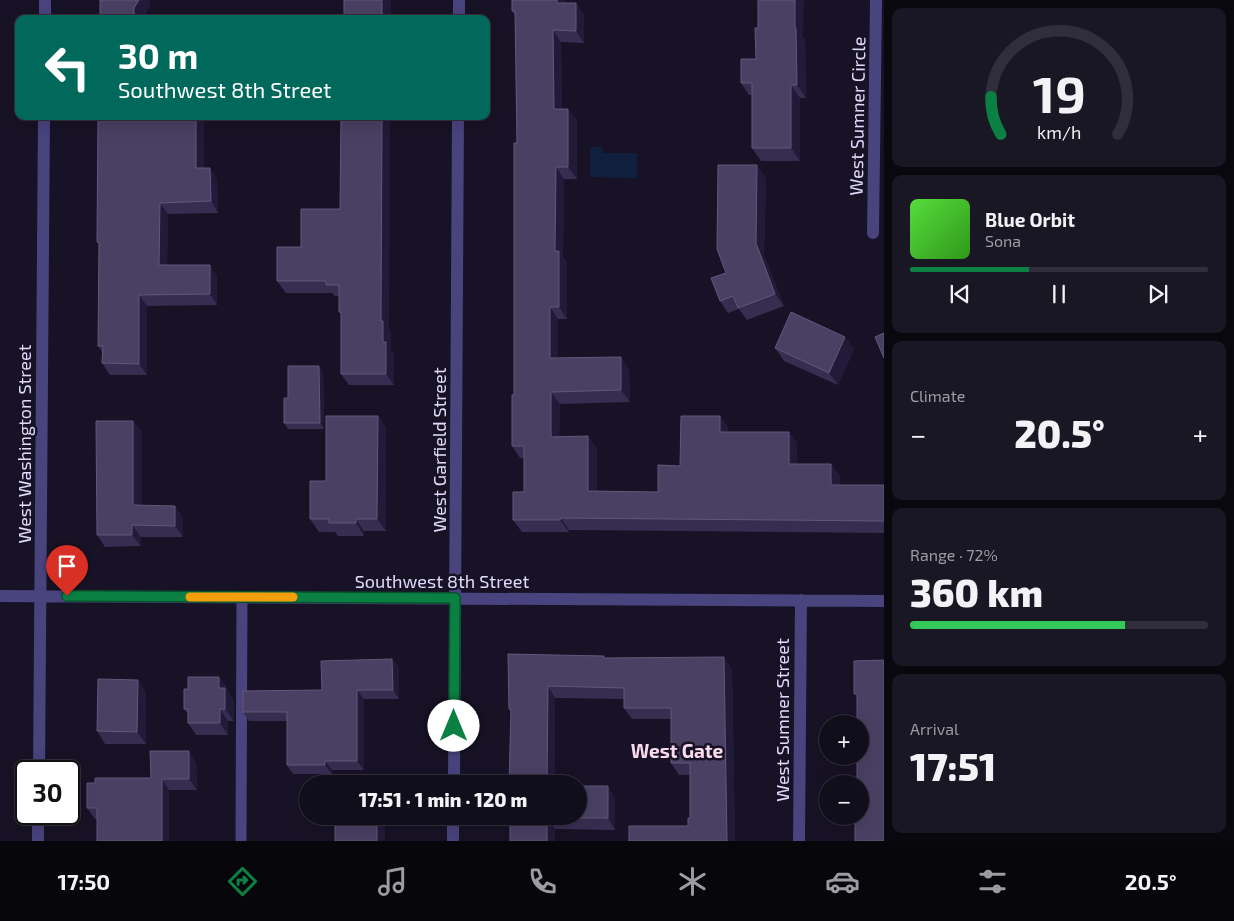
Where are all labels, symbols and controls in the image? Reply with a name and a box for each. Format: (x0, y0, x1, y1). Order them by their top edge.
text: 30 m (118, 34, 198, 76)
icon: left (35, 35, 100, 100)
street label: West Sumner Circle (845, 36, 869, 196)
text: 19 (1032, 61, 1086, 123)
text: Southwest 8th Street (118, 76, 331, 102)
text: km/h (1037, 121, 1081, 143)
text: Blue Orbit (985, 208, 1075, 231)
text: Sona (985, 231, 1021, 250)
icon: previous (946, 280, 974, 308)
icon: pause (1045, 280, 1073, 308)
icon: next (1144, 280, 1172, 308)
street label: West Washington Street (13, 344, 35, 544)
street label: West Garfield Street (428, 367, 450, 533)
text: Climate (910, 386, 965, 405)
text: 20.5° (1014, 410, 1105, 456)
text: − (910, 417, 926, 451)
text: + (1193, 417, 1208, 451)
pin (46, 545, 88, 596)
text: Range · 72% (910, 545, 998, 564)
icon: arrive (53, 552, 81, 580)
text: 360 km (910, 569, 1043, 615)
street label: Southwest 8th Street (355, 570, 529, 592)
street label: West Sumner Street (771, 638, 793, 802)
position arrow (427, 699, 479, 751)
map controls (819, 715, 869, 825)
button: + (819, 715, 869, 765)
text: Arrival (910, 719, 959, 738)
district label: West Gate (631, 739, 724, 762)
text: 17:51 (910, 743, 996, 789)
speed limit sign: 30 (15, 760, 80, 825)
button: − (819, 775, 869, 825)
text: 17:51 · 1 min · 120 m (359, 788, 527, 811)
icon: directions (225, 864, 260, 899)
icon: music (375, 864, 410, 899)
icon: phone (525, 864, 560, 899)
icon: climate (675, 864, 710, 899)
icon: car (825, 864, 860, 899)
icon: filters (975, 864, 1010, 899)
text: 17:50 (57, 868, 110, 894)
text: 20.5° (1125, 868, 1176, 894)

